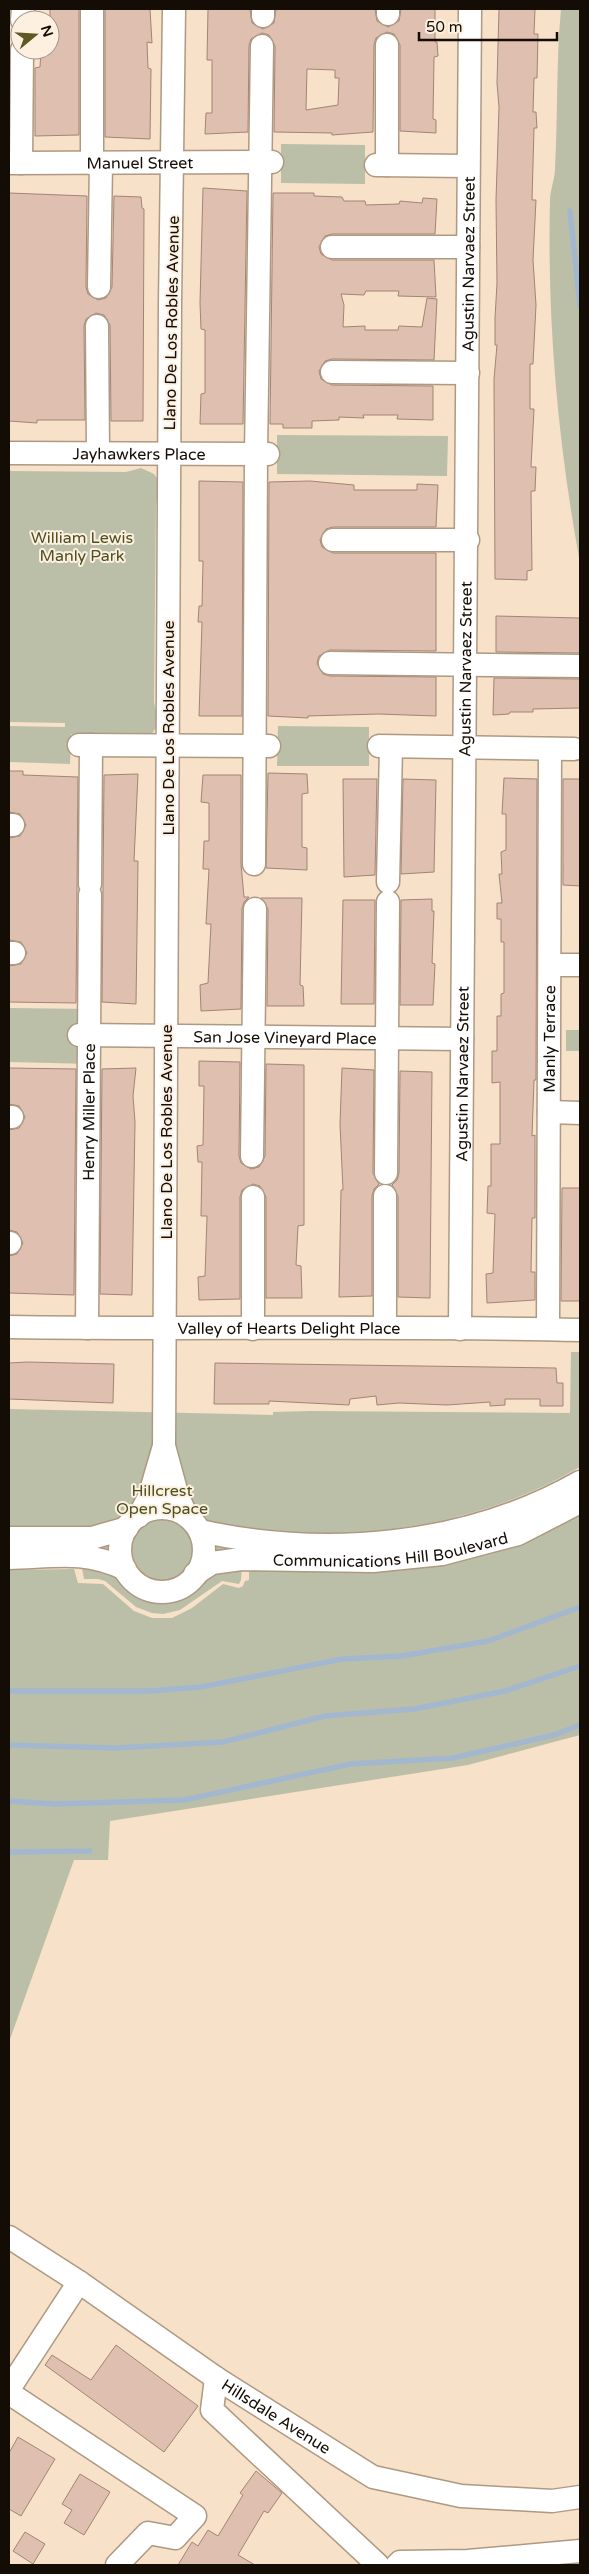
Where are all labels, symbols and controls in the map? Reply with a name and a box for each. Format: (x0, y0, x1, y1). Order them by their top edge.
north arrow (10, 10, 60, 60)
scale bar (419, 10, 556, 42)
text: 50 m (426, 18, 463, 36)
text: N (37, 23, 57, 39)
street label: Manuel Street (87, 153, 193, 174)
street label: Agustin Narvaez Street (458, 176, 480, 352)
street label: Llano De Los Robles Avenue (160, 215, 184, 431)
street label: Jayhawkers Place (72, 444, 206, 465)
park label: William Lewis Manly Park (31, 528, 133, 566)
street label: Agustin Narvaez Street (455, 581, 477, 757)
street label: Llano De Los Robles Avenue (159, 621, 179, 835)
street label: Manly Terrace (540, 985, 560, 1093)
street label: Agustin Narvaez Street (452, 986, 474, 1162)
street label: Llano De Los Robles Avenue (157, 1025, 177, 1239)
street label: San Jose Vineyard Place (193, 1027, 377, 1049)
street label: Henry Miller Place (79, 1043, 100, 1181)
street label: Valley of Hearts Delight Place (178, 1319, 400, 1339)
park label: Hillcrest Open Space (116, 1481, 208, 1519)
street label: Communications Hill Boulevard (273, 1528, 510, 1572)
street label: Hillsdale Avenue (218, 2375, 334, 2459)

